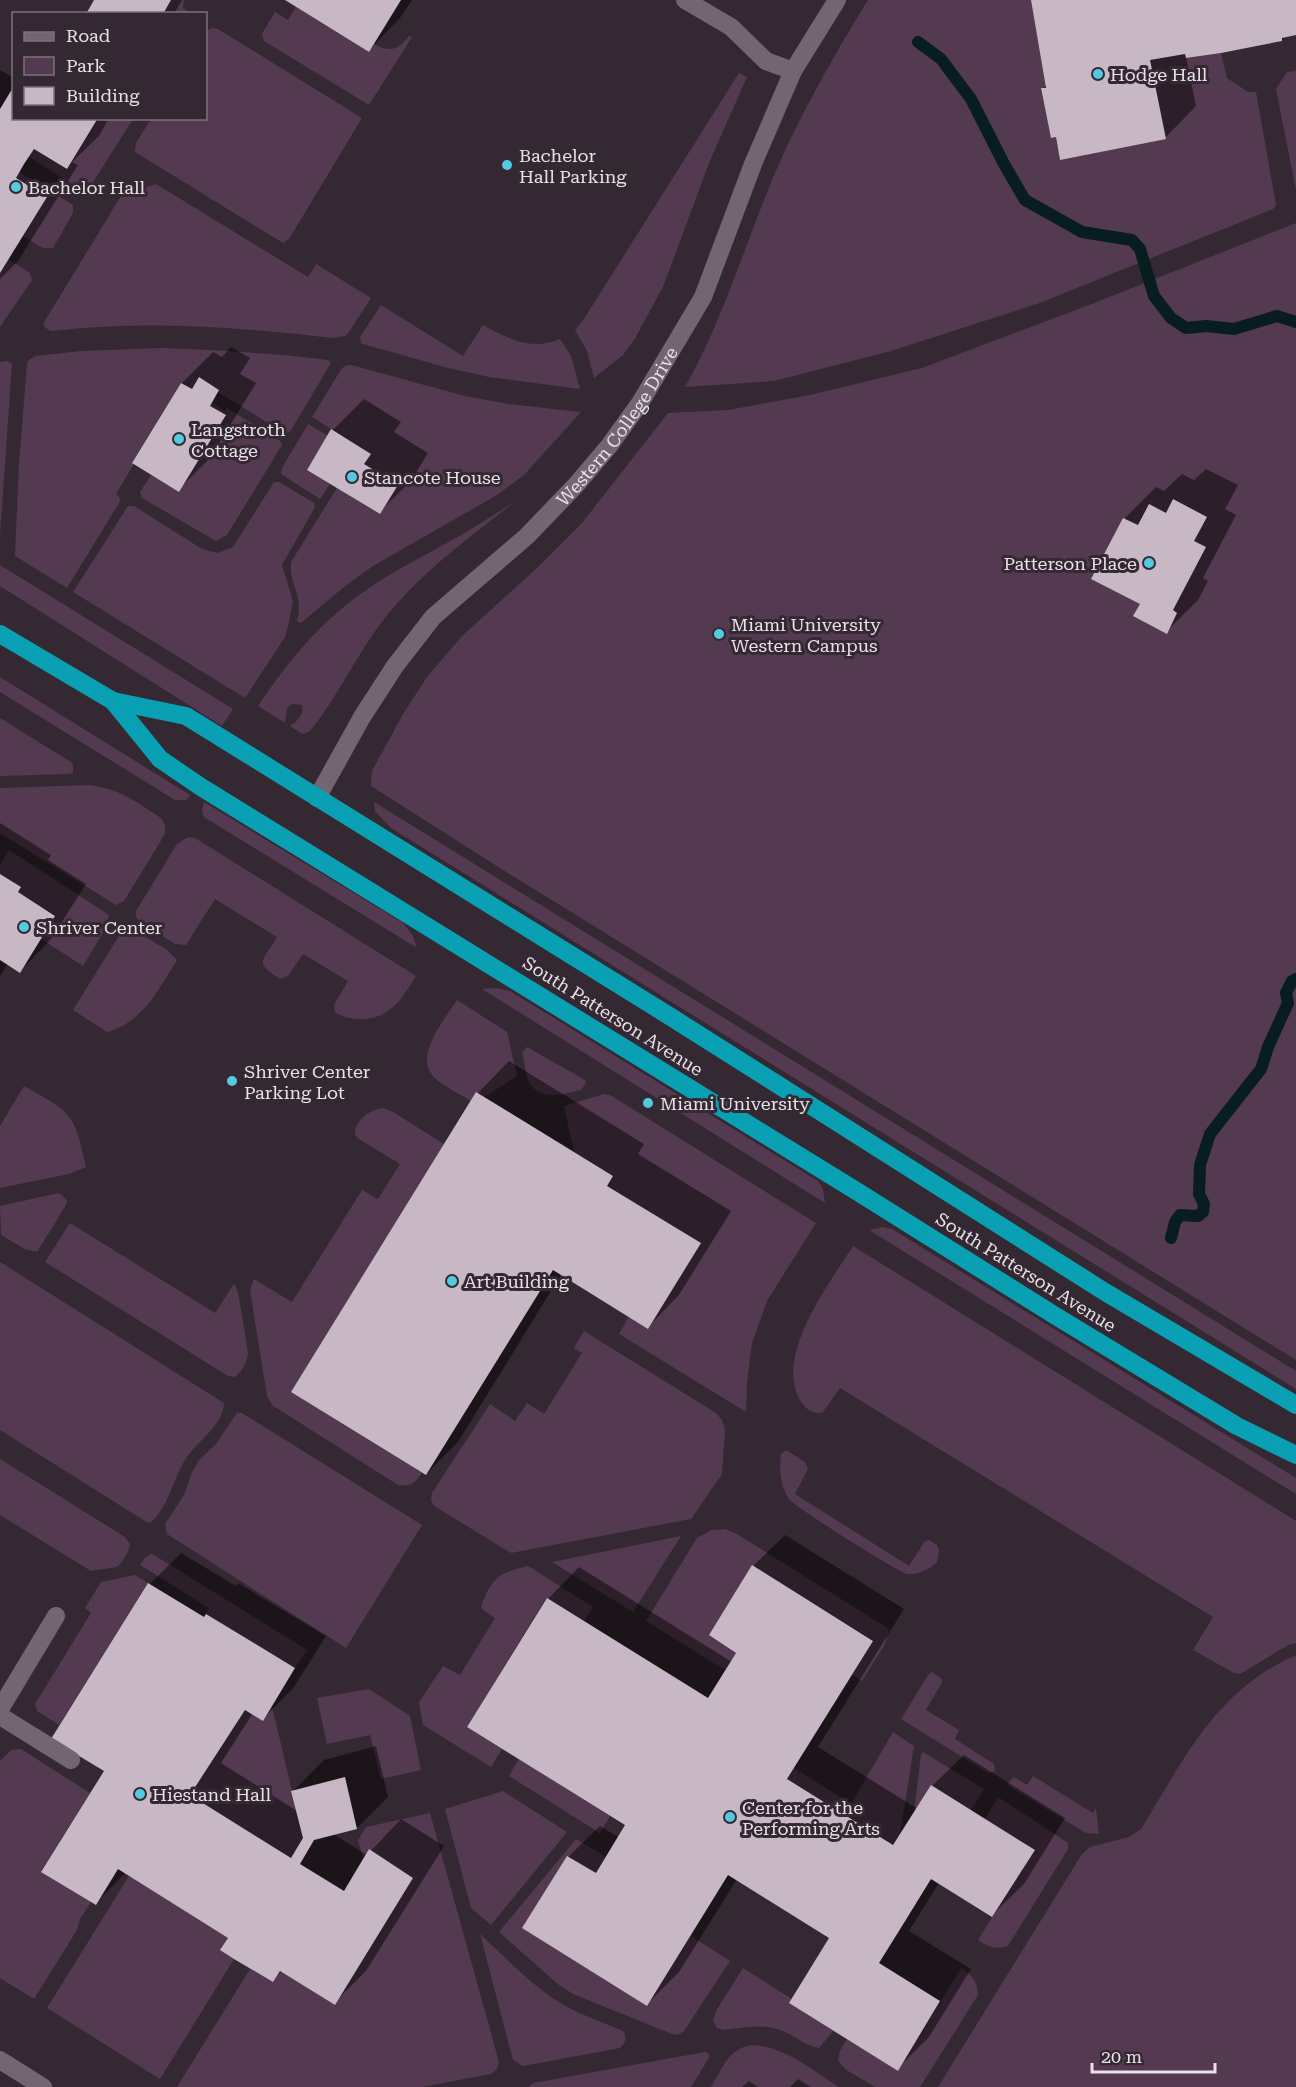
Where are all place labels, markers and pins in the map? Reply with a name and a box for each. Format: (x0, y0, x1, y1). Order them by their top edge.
place label: Hodge Hall (1110, 64, 1208, 85)
marker: Hodge Hall (1091, 67, 1105, 81)
place label: Bachelor Hall Parking (519, 145, 627, 187)
marker: Bachelor Hall Parking (500, 158, 514, 172)
place label: Bachelor Hall (28, 177, 146, 198)
marker: Bachelor Hall (9, 180, 23, 194)
place label: Langstroth Cottage (191, 419, 286, 461)
marker: Langstroth Cottage (172, 432, 186, 446)
place label: Stancote House (364, 467, 501, 488)
marker: Stancote House (345, 470, 359, 484)
place label: Patterson Place (1003, 553, 1137, 574)
marker: Patterson Place (1142, 556, 1156, 570)
place label: Miami University Western Campus (731, 614, 881, 656)
marker: Miami University Western Campus (712, 627, 726, 641)
place label: Shriver Center (36, 917, 162, 938)
marker: Shriver Center (17, 920, 31, 934)
place label: Shriver Center Parking Lot (244, 1061, 370, 1103)
marker: Shriver Center Parking Lot (225, 1074, 239, 1088)
place label: Miami University (660, 1093, 810, 1114)
marker: Miami University (641, 1096, 655, 1110)
place label: Art Building (464, 1271, 570, 1292)
marker: Art Building (445, 1274, 459, 1288)
place label: Hiestand Hall (152, 1784, 271, 1805)
marker: Hiestand Hall (133, 1787, 147, 1801)
place label: Center for the Performing Arts (742, 1797, 880, 1839)
marker: Center for the Performing Arts (723, 1810, 737, 1824)

